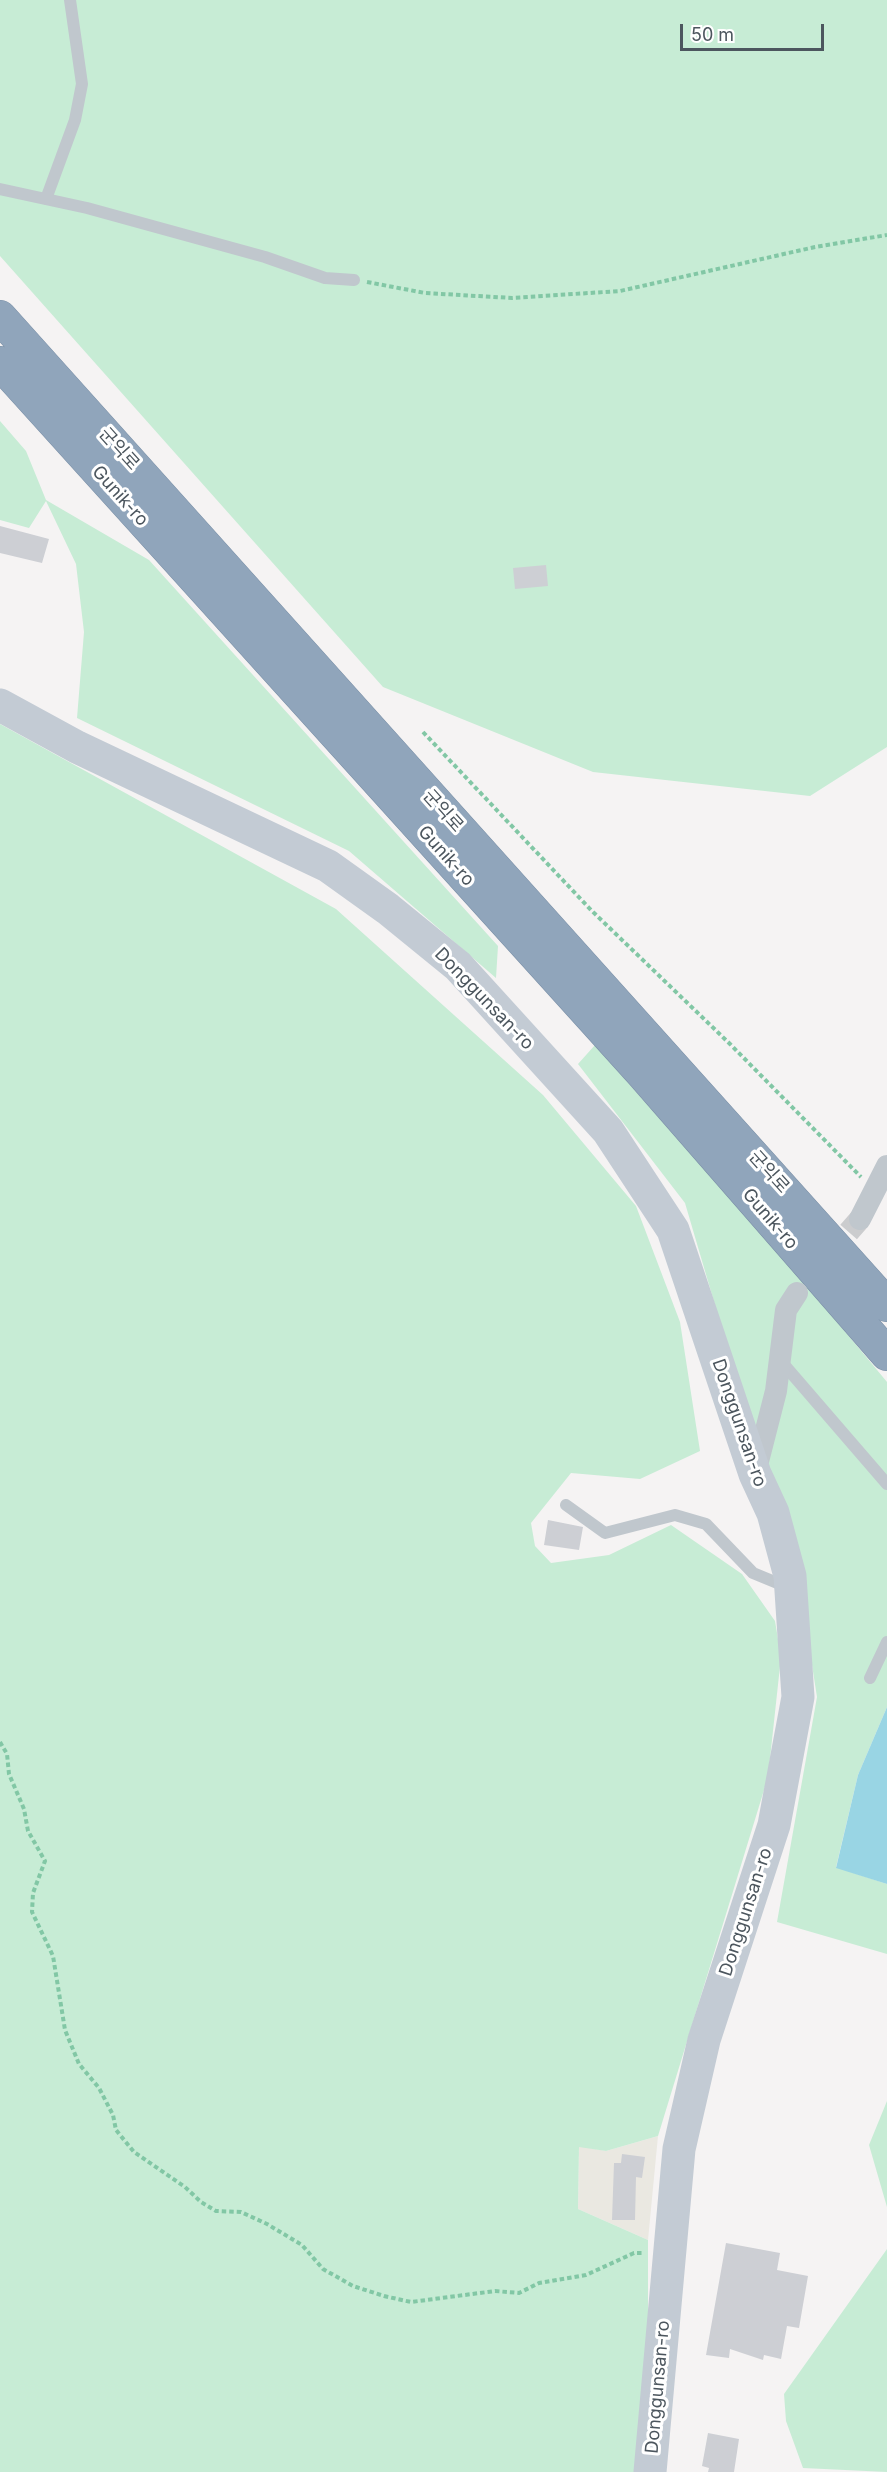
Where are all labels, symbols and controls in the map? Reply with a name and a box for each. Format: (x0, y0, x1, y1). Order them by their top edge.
scale bar (683, 12, 827, 50)
text: 50 m (691, 24, 734, 45)
street label: 군익로 (94, 423, 144, 475)
street label: Gunik-ro (87, 461, 153, 531)
street label: 군익로 (418, 785, 468, 837)
street label: Gunik-ro (413, 821, 479, 891)
street label: Donggunsan-ro (430, 943, 538, 1055)
street label: 군익로 (744, 1146, 794, 1198)
street label: Gunik-ro (738, 1184, 802, 1254)
street label: Donggunsan-ro (707, 1356, 771, 1490)
street label: Donggunsan-ro (715, 1845, 777, 1979)
street label: Donggunsan-ro (641, 2320, 675, 2454)

